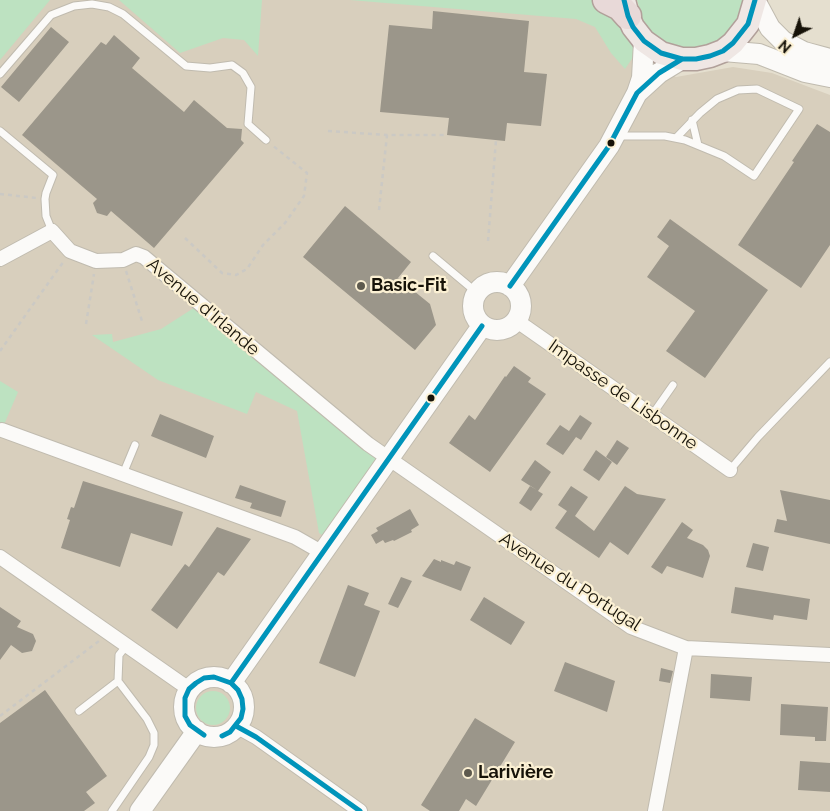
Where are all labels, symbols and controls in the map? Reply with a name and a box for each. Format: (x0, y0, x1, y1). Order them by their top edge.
north arrow (770, 10, 820, 60)
text: N (776, 37, 794, 56)
unlabelled marker (606, 138, 616, 148)
street label: Avenue d'Irlande (142, 254, 264, 360)
place label: Basic-Fit (371, 275, 447, 297)
marker: Basic-Fit (355, 280, 367, 292)
street label: Impasse de Lisbonne (544, 335, 702, 455)
unlabelled marker (426, 393, 436, 403)
street label: Avenue du Portugal (495, 528, 645, 636)
place label: Larivière (478, 762, 553, 784)
marker: Larivière (462, 767, 474, 779)

